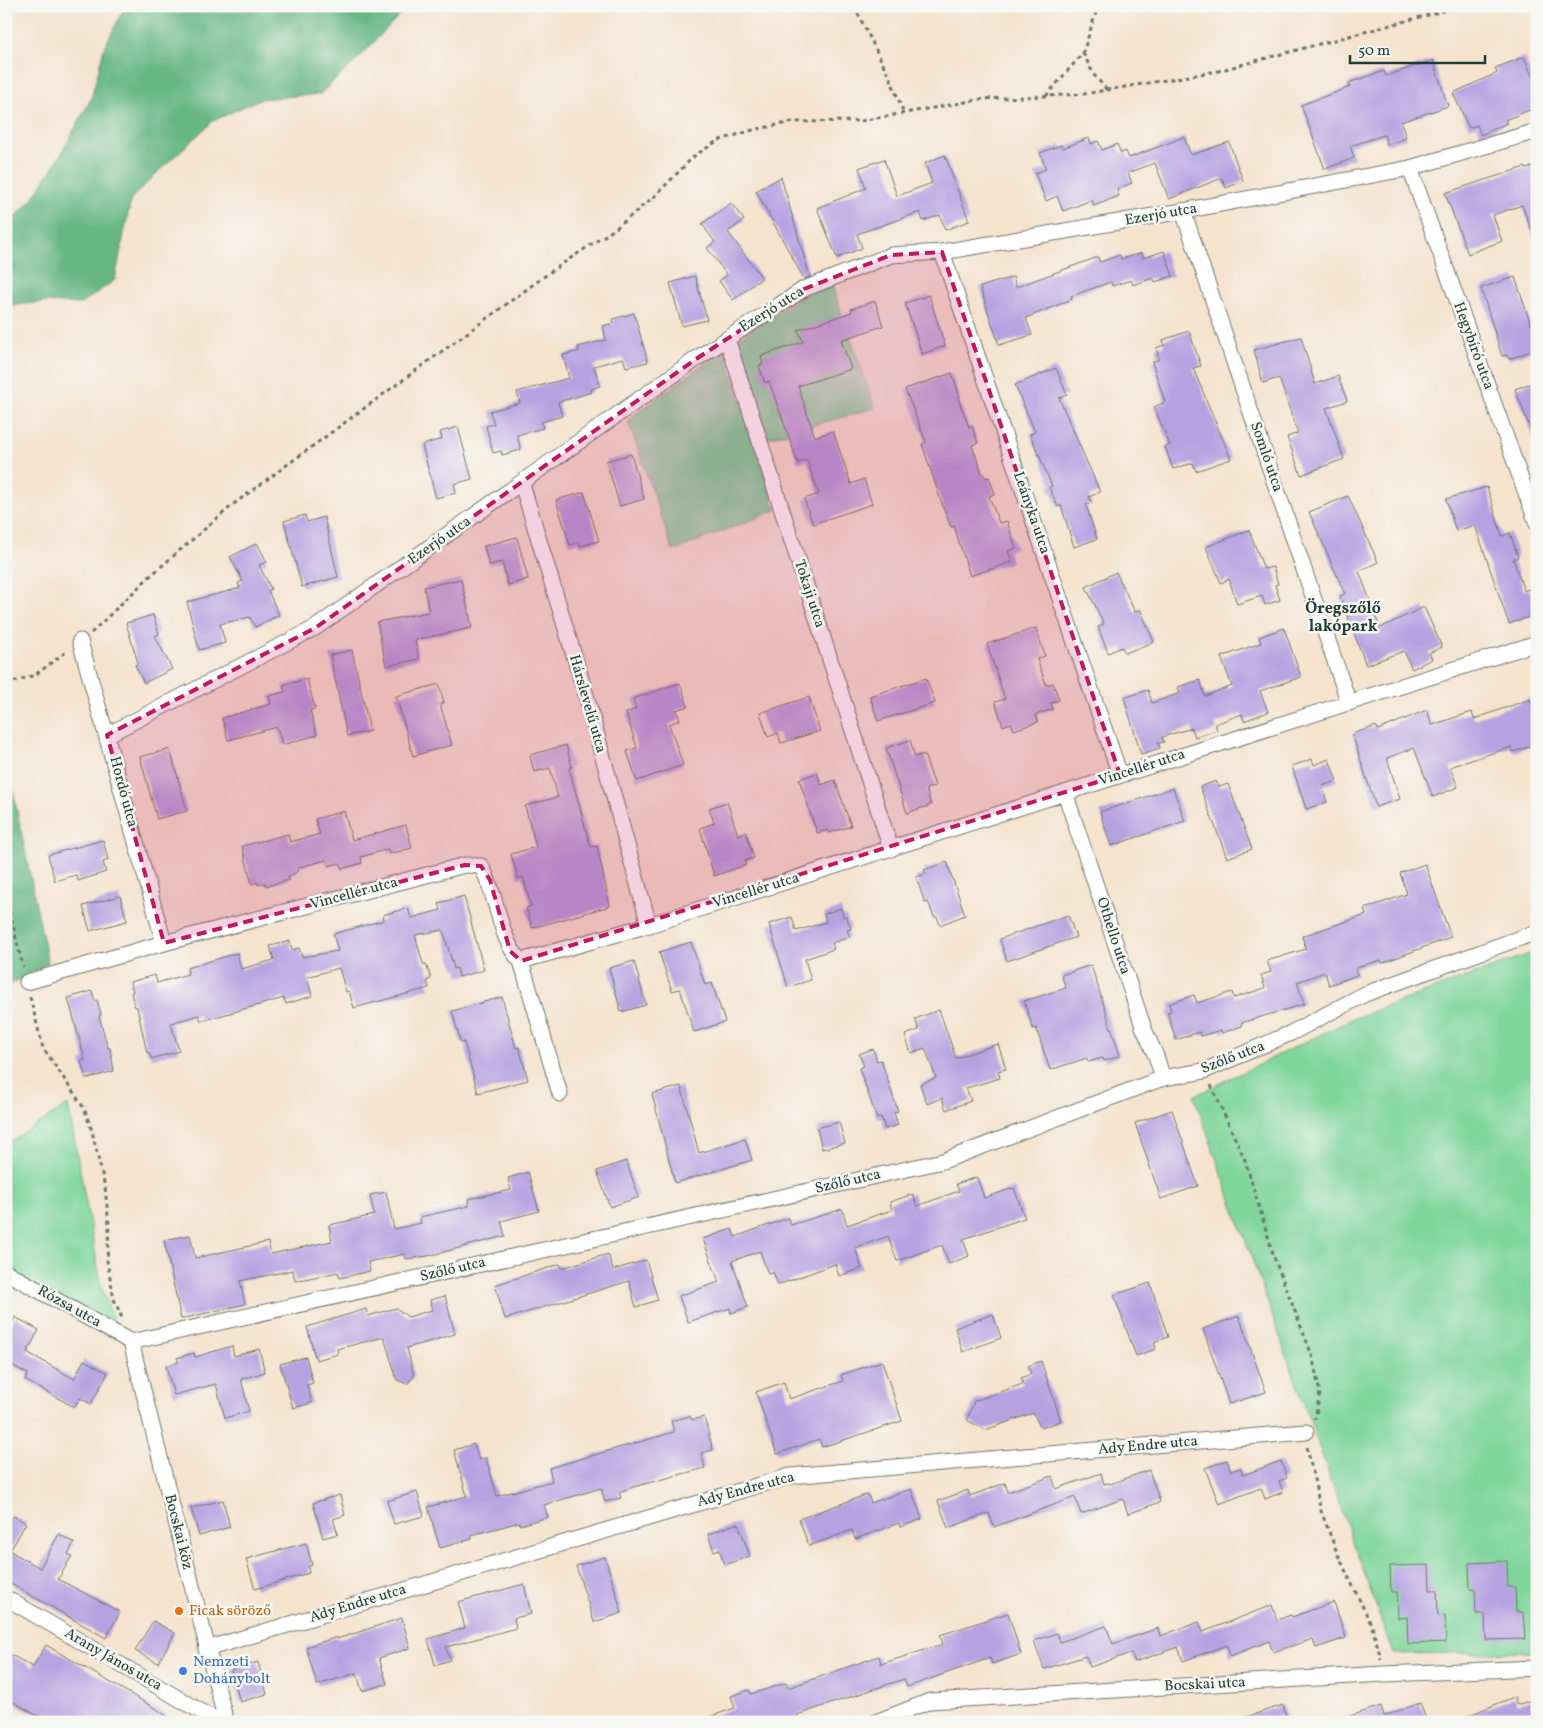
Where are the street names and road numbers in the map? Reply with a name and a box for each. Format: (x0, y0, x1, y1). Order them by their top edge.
street label: Ezerjó utca (1123, 198, 1199, 232)
street label: Ezerjó utca (736, 282, 808, 338)
street label: Hegybíró utca (1447, 299, 1499, 393)
street label: Somló utca (1244, 419, 1288, 495)
street label: Leányka utca (1007, 469, 1055, 557)
street label: Ezerjó utca (404, 511, 476, 571)
street label: Tokaji utca (788, 557, 830, 631)
street label: Hárslevelű utca (563, 652, 611, 756)
street label: Vincellér utca (1096, 744, 1188, 792)
street label: Hordó utca (103, 754, 143, 830)
street label: Vincellér utca (710, 868, 802, 914)
street label: Vincellér utca (308, 872, 400, 916)
street label: Othello utca (1091, 895, 1135, 977)
street label: Szőlő utca (1198, 1036, 1268, 1080)
street label: Szőlő utca (813, 1164, 883, 1200)
street label: Szőlő utca (418, 1252, 488, 1288)
street label: Rózsa utca (33, 1281, 105, 1333)
street label: Ady Endre utca (1097, 1431, 1199, 1461)
street label: Ady Endre utca (695, 1467, 797, 1513)
street label: Bocskai köz (158, 1492, 198, 1572)
street label: Ady Endre utca (307, 1579, 409, 1629)
street label: Arany János utca (60, 1623, 166, 1697)
street label: Bocskai utca (1164, 1672, 1246, 1698)

